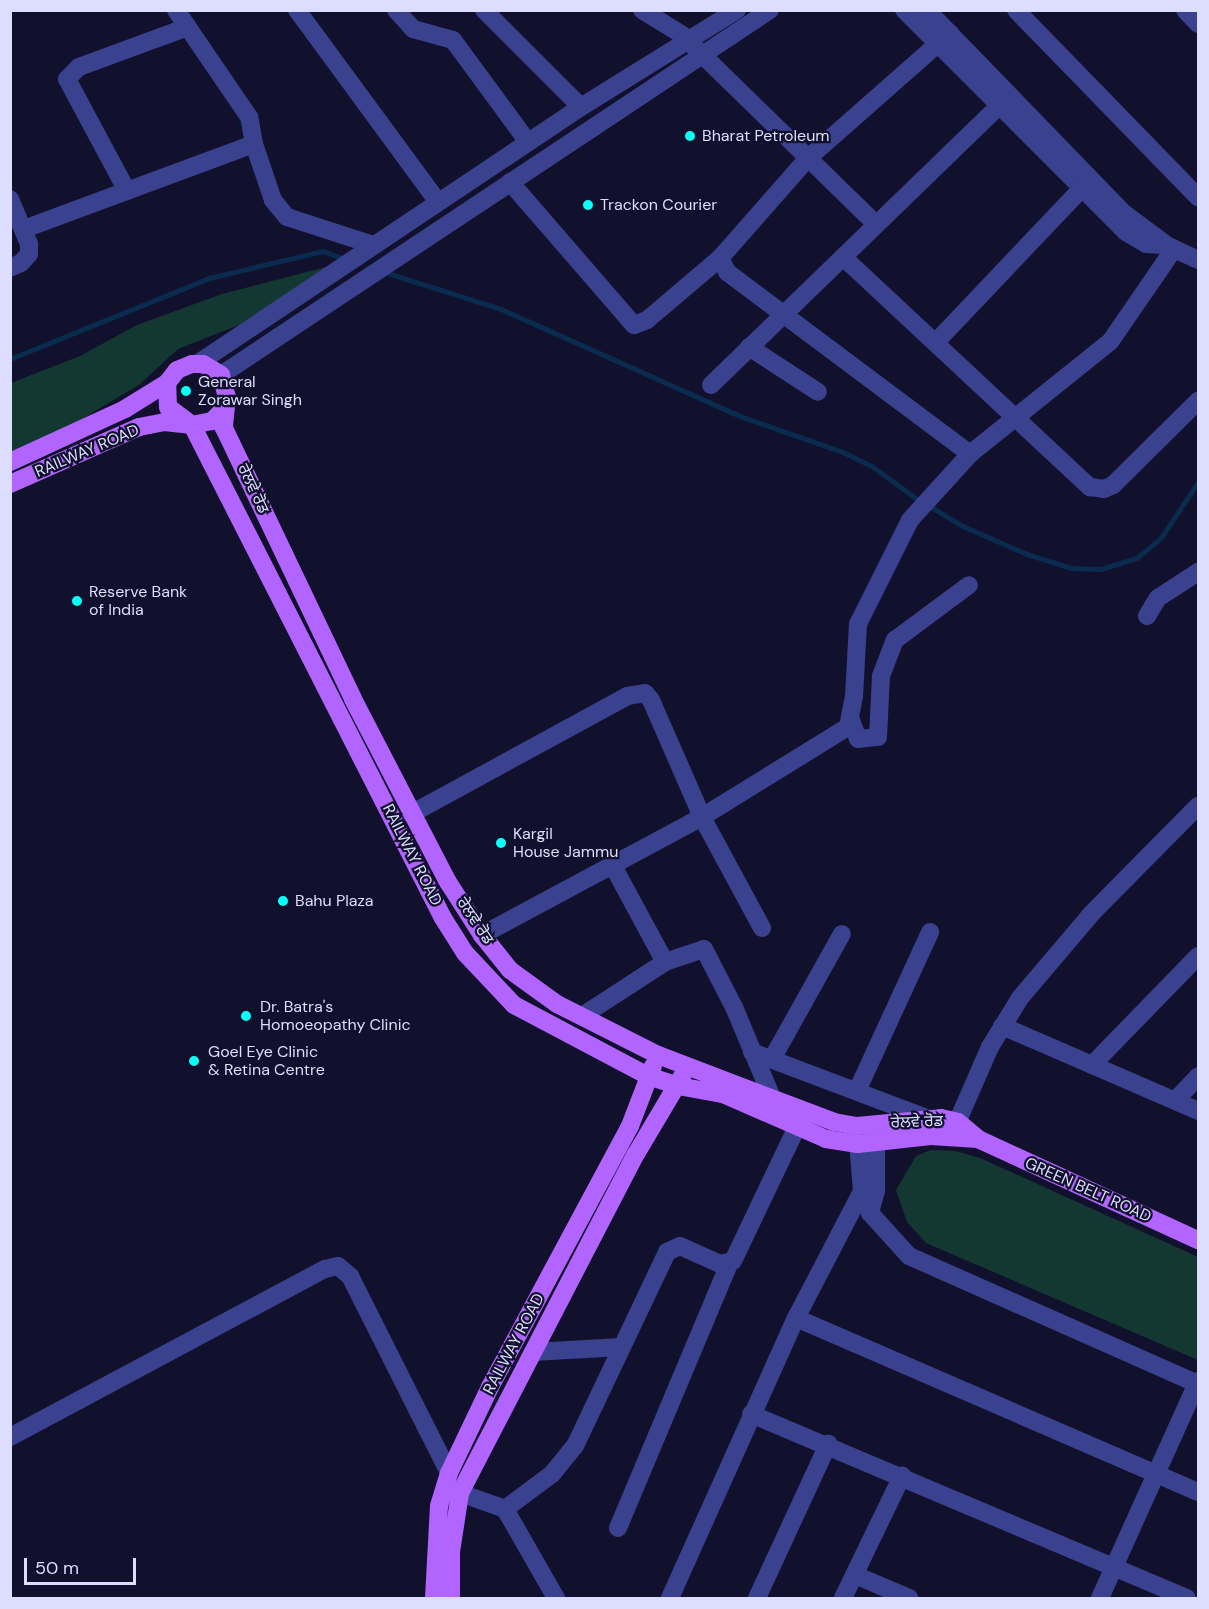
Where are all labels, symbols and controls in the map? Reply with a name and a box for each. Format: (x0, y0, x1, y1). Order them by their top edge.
place label: Bharat Petroleum (702, 126, 830, 146)
marker: Bharat Petroleum (683, 129, 697, 143)
place label: Trackon Courier (600, 195, 717, 215)
marker: Trackon Courier (581, 198, 595, 212)
place label: General Zorawar Singh (198, 372, 302, 410)
marker: General Zorawar Singh (179, 384, 193, 398)
street label: RAILWAY ROAD (32, 420, 142, 482)
street label: ਰੇਲਵੇ ਰੋਡ (233, 461, 273, 517)
place label: Reserve Bank of India (89, 582, 187, 620)
marker: Reserve Bank of India (70, 594, 84, 608)
street label: RAILWAY ROAD (378, 801, 446, 909)
place label: Kargil House Jammu (513, 824, 618, 862)
marker: Kargil House Jammu (494, 836, 508, 850)
place label: Bahu Plaza (295, 891, 374, 911)
marker: Bahu Plaza (276, 894, 290, 908)
street label: ਰੇਲਵੇ ਰੋਡ (452, 894, 498, 948)
place label: Dr. Batra's Homoeopathy Clinic (260, 997, 411, 1035)
marker: Dr. Batra's Homoeopathy Clinic (237, 1007, 255, 1025)
place label: Goel Eye Clinic & Retina Centre (208, 1042, 325, 1080)
marker: Goel Eye Clinic & Retina Centre (185, 1052, 203, 1070)
street label: ਰੇਲਵੇ ਰੋਡ (891, 1111, 943, 1133)
street label: GREEN BELT ROAD (1022, 1154, 1154, 1226)
street label: RAILWAY ROAD (479, 1290, 549, 1398)
scale bar (27, 1546, 140, 1584)
text: 50 m (35, 1556, 79, 1580)

